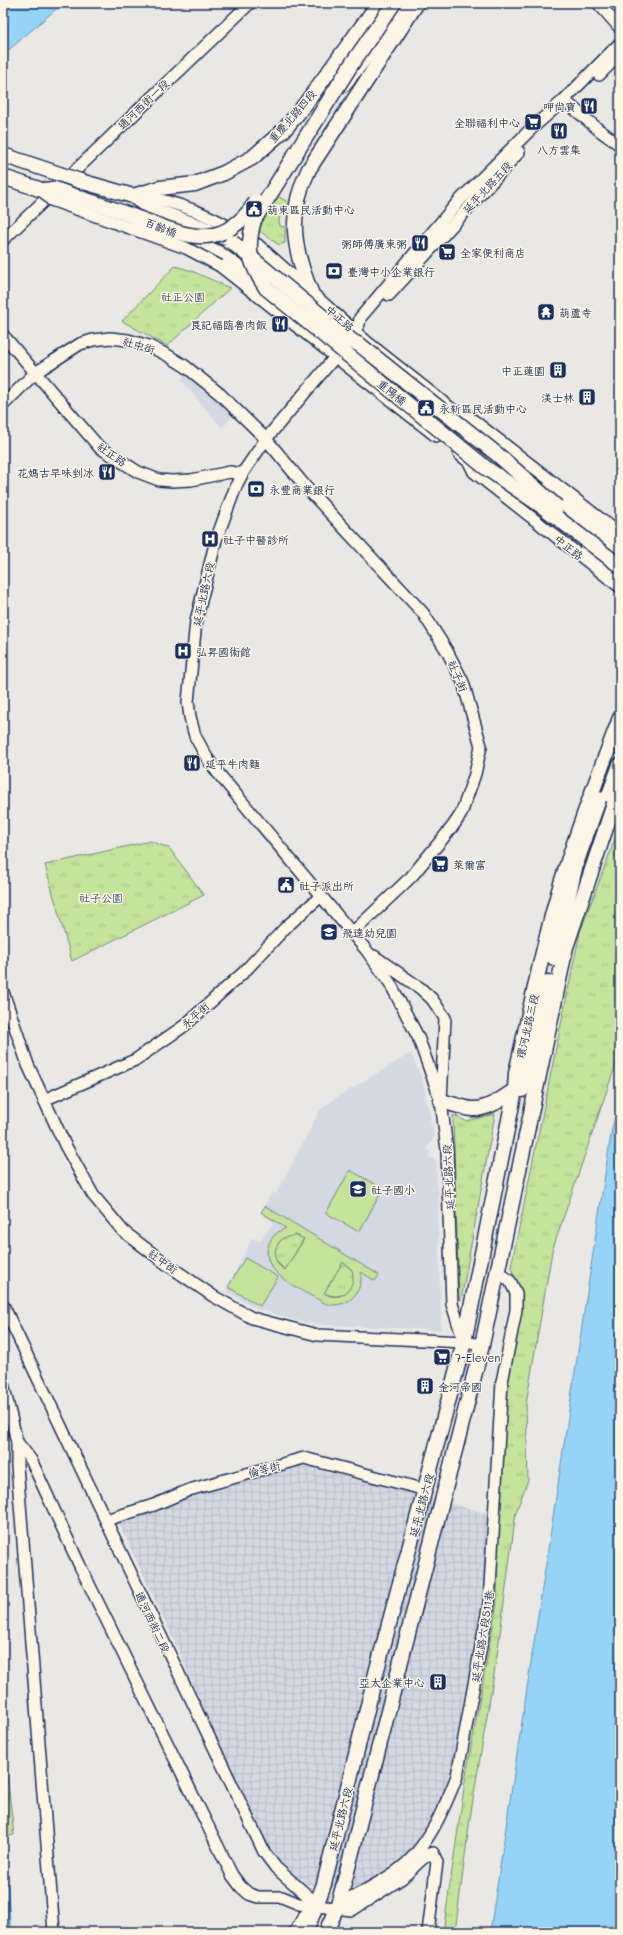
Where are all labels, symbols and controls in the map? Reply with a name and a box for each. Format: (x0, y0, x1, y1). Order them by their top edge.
street label: 通河西街一段 (114, 76, 172, 132)
street label: 重慶北路四段 (265, 86, 319, 146)
restaurant icon: 呷尚寶 (579, 96, 599, 116)
place label: 呷尚寶 (543, 99, 576, 114)
supermarket icon: 全聯福利中心 (523, 112, 543, 132)
place label: 全聯福利中心 (454, 115, 520, 130)
restaurant icon: 八方雲集 (549, 121, 569, 141)
place label: 八方雲集 (537, 142, 581, 157)
street label: 延平北路五段 (459, 158, 515, 216)
public building icon: 葫東區民活動中心 (244, 199, 264, 219)
place label: 葫東區民活動中心 (267, 202, 355, 217)
street label: 百齡橋 (143, 214, 179, 240)
restaurant icon: 粥師傅廣東粥 (410, 233, 430, 253)
place label: 粥師傅廣東粥 (341, 236, 407, 251)
supermarket icon: 全家便利商店 (437, 242, 457, 262)
place label: 全家便利商店 (460, 245, 526, 260)
bank icon: 臺灣中小企業銀行 (324, 261, 344, 281)
place label: 臺灣中小企業銀行 (347, 264, 435, 279)
park label: 社正公園 (161, 289, 205, 304)
street label: 中正路 (323, 302, 357, 334)
temple icon: 葫蘆寺 (536, 302, 556, 322)
place label: 葫蘆寺 (559, 305, 592, 320)
restaurant icon: 良記福臨魯肉飯 (270, 314, 290, 334)
place label: 良記福臨魯肉飯 (190, 317, 267, 332)
street label: 社中街 (121, 333, 158, 357)
building icon: 中正蓮園 (548, 360, 568, 380)
place label: 中正蓮園 (501, 363, 545, 378)
street label: 重陽橋 (374, 376, 410, 408)
building icon: 渼士林 (577, 387, 597, 407)
place label: 渼士林 (541, 390, 574, 405)
public building icon: 永新區民活動中心 (416, 398, 436, 418)
place label: 永新區民活動中心 (439, 401, 527, 416)
street label: 社正路 (94, 438, 130, 470)
restaurant icon: 花媽古早味剉冰 (97, 462, 117, 482)
place label: 花媽古早味剉冰 (17, 465, 94, 480)
bank icon: 永豐商業銀行 (246, 479, 266, 499)
place label: 永豐商業銀行 (269, 482, 335, 497)
hospital icon: 社子中醫診所 (200, 529, 220, 549)
street label: 中正路 (551, 531, 587, 563)
place label: 社子中醫診所 (223, 532, 289, 547)
street label: 延平北路六段 (189, 560, 217, 628)
hospital icon: 弘昇國術館 (173, 641, 193, 661)
place label: 弘昇國術館 (196, 644, 251, 659)
street label: 社子街 (445, 658, 472, 695)
restaurant icon: 延平牛肉麵 (182, 753, 202, 773)
place label: 延平牛肉麵 (205, 756, 260, 771)
supermarket icon: 萊爾富 (430, 854, 450, 874)
place label: 萊爾富 (453, 857, 486, 872)
public building icon: 社子派出所 (276, 875, 296, 895)
place label: 社子派出所 (299, 878, 354, 893)
park label: 社子公園 (79, 890, 123, 905)
school or university icon: 飛達幼兒園 (319, 922, 339, 942)
place label: 飛達幼兒園 (342, 925, 397, 940)
street label: 環河北路三段 (512, 992, 542, 1060)
street label: 永平街 (178, 998, 213, 1032)
street label: 延平北路六段 (439, 1144, 457, 1210)
school or university icon: 社子國小 (348, 1179, 368, 1199)
place label: 社子國小 (371, 1182, 415, 1197)
street label: 社中街 (145, 1245, 182, 1277)
supermarket icon: 7-Eleven (432, 1347, 452, 1367)
place label: 7-Eleven (455, 1350, 500, 1365)
building icon: 金河帝國 (415, 1376, 435, 1396)
place label: 金河帝國 (438, 1379, 482, 1394)
street label: 倫等街 (246, 1457, 283, 1481)
street label: 延平北路六段 (405, 1471, 437, 1539)
street label: 通河西街二段 (132, 1589, 174, 1655)
street label: 延平北路六段511巷 (467, 1589, 497, 1683)
building icon: 亞太企業中心 (428, 1672, 448, 1692)
place label: 亞太企業中心 (359, 1675, 425, 1690)
street label: 延平北路六段 (325, 1785, 355, 1853)

